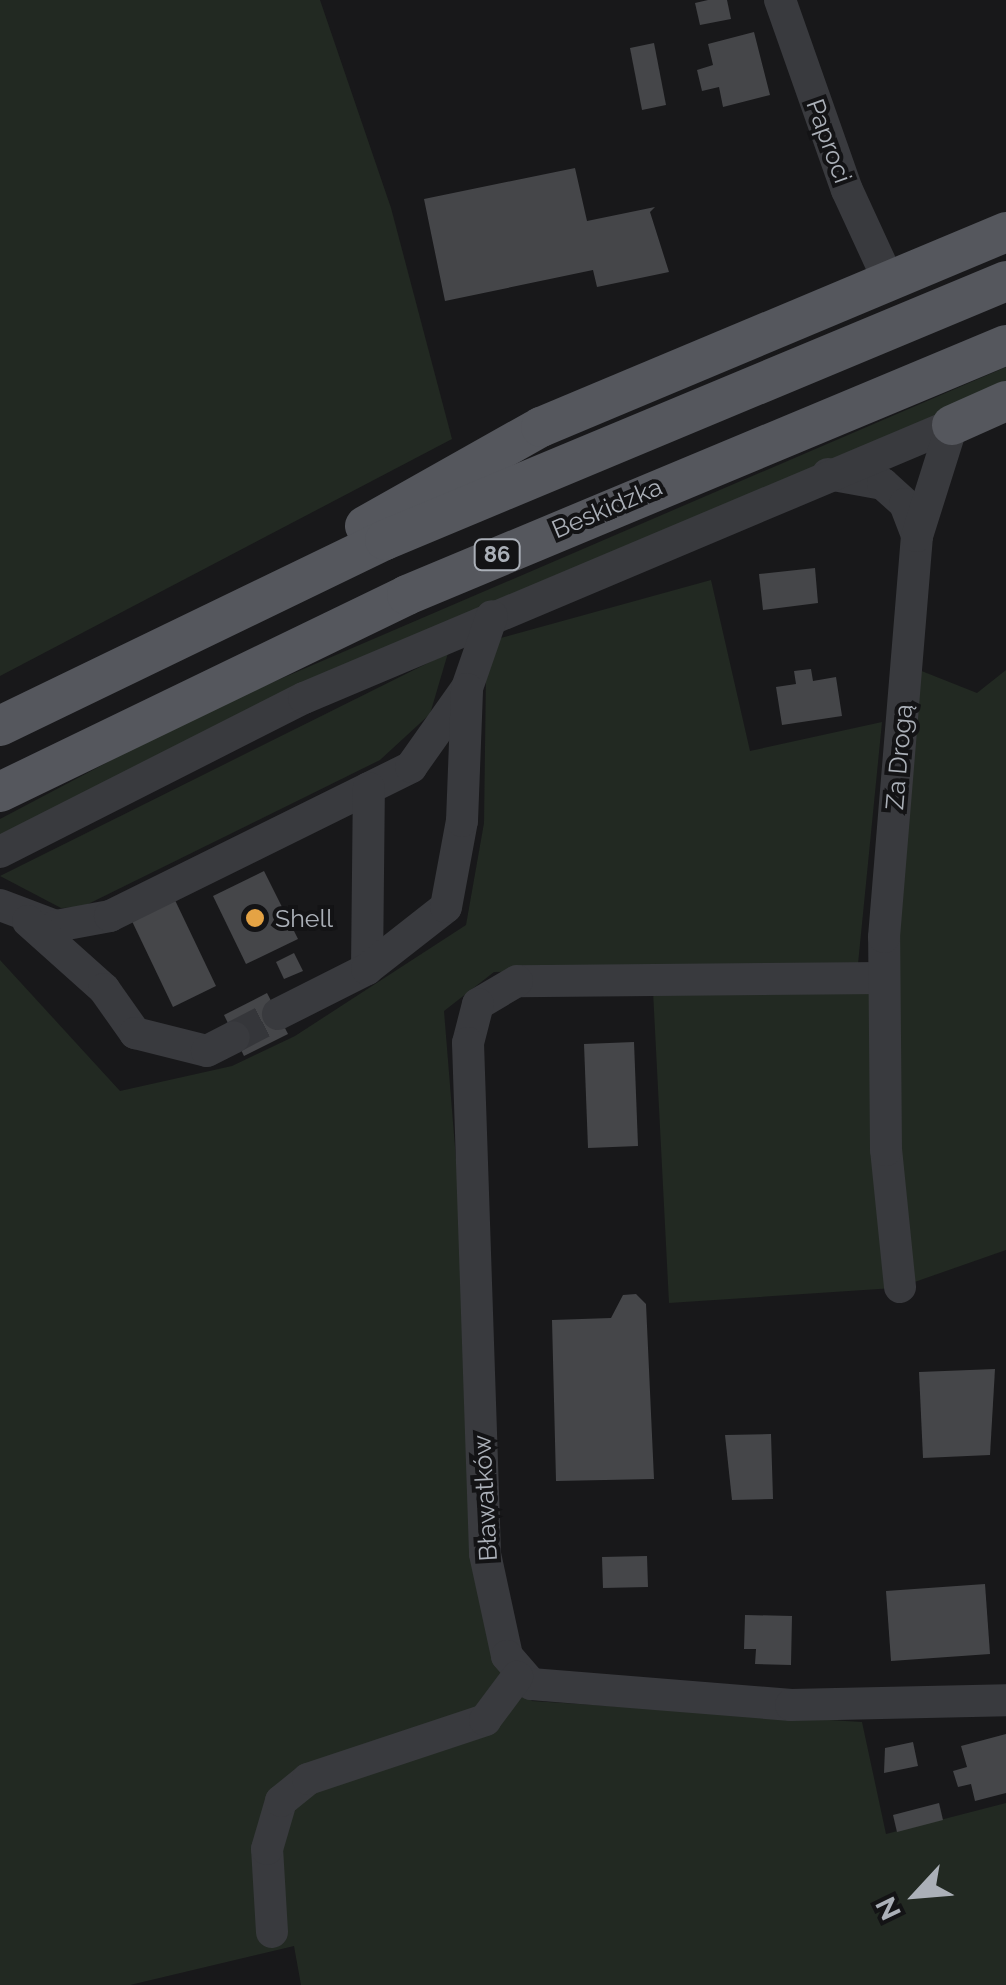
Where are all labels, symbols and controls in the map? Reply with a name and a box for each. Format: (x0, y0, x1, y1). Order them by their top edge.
street label: Paproci (800, 95, 858, 187)
street label: Beskidzka (547, 471, 667, 545)
road number: 86 (472, 538, 522, 572)
street label: Za Drogą (879, 703, 919, 811)
place label: Shell (275, 903, 333, 933)
marker: Shell (244, 907, 266, 929)
street label: Bławatków (467, 1434, 503, 1562)
north arrow (866, 1845, 966, 1945)
text: N (869, 1892, 908, 1925)

